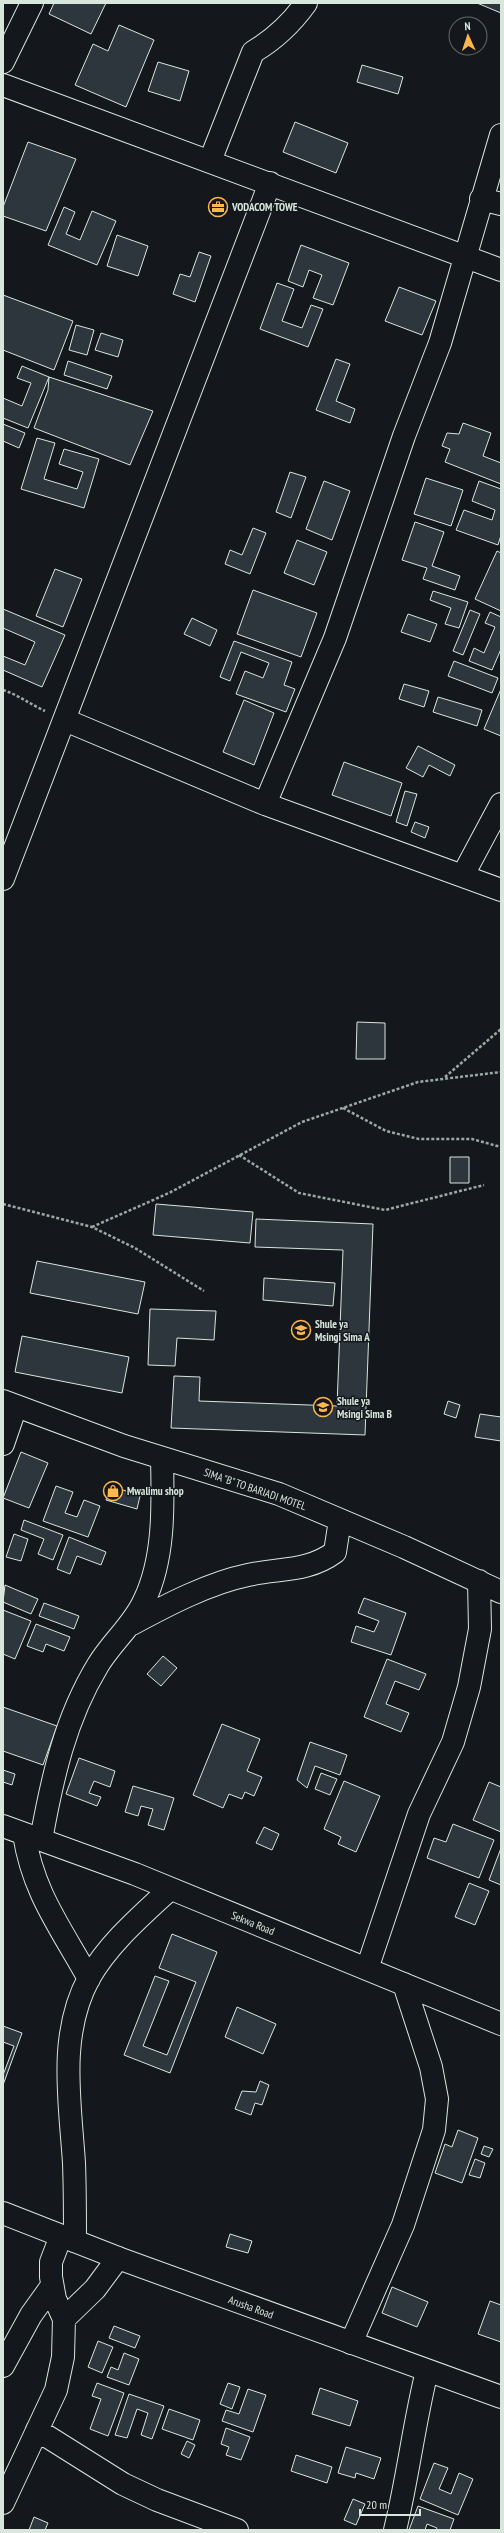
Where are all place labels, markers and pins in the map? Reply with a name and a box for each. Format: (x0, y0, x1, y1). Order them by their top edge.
office icon: VODACOM TOWE (207, 196, 229, 218)
place label: VODACOM TOWE (231, 200, 298, 214)
place label: Shule ya Msingi Sima A (315, 1317, 370, 1344)
school or university icon: Shule ya Msingi Sima A (290, 1319, 312, 1341)
place label: Shule ya Msingi Sima B (337, 1394, 393, 1421)
school or university icon: Shule ya Msingi Sima B (312, 1396, 334, 1418)
shop icon: Mwalimu shop (102, 1480, 124, 1502)
place label: Mwalimu shop (127, 1484, 184, 1498)

